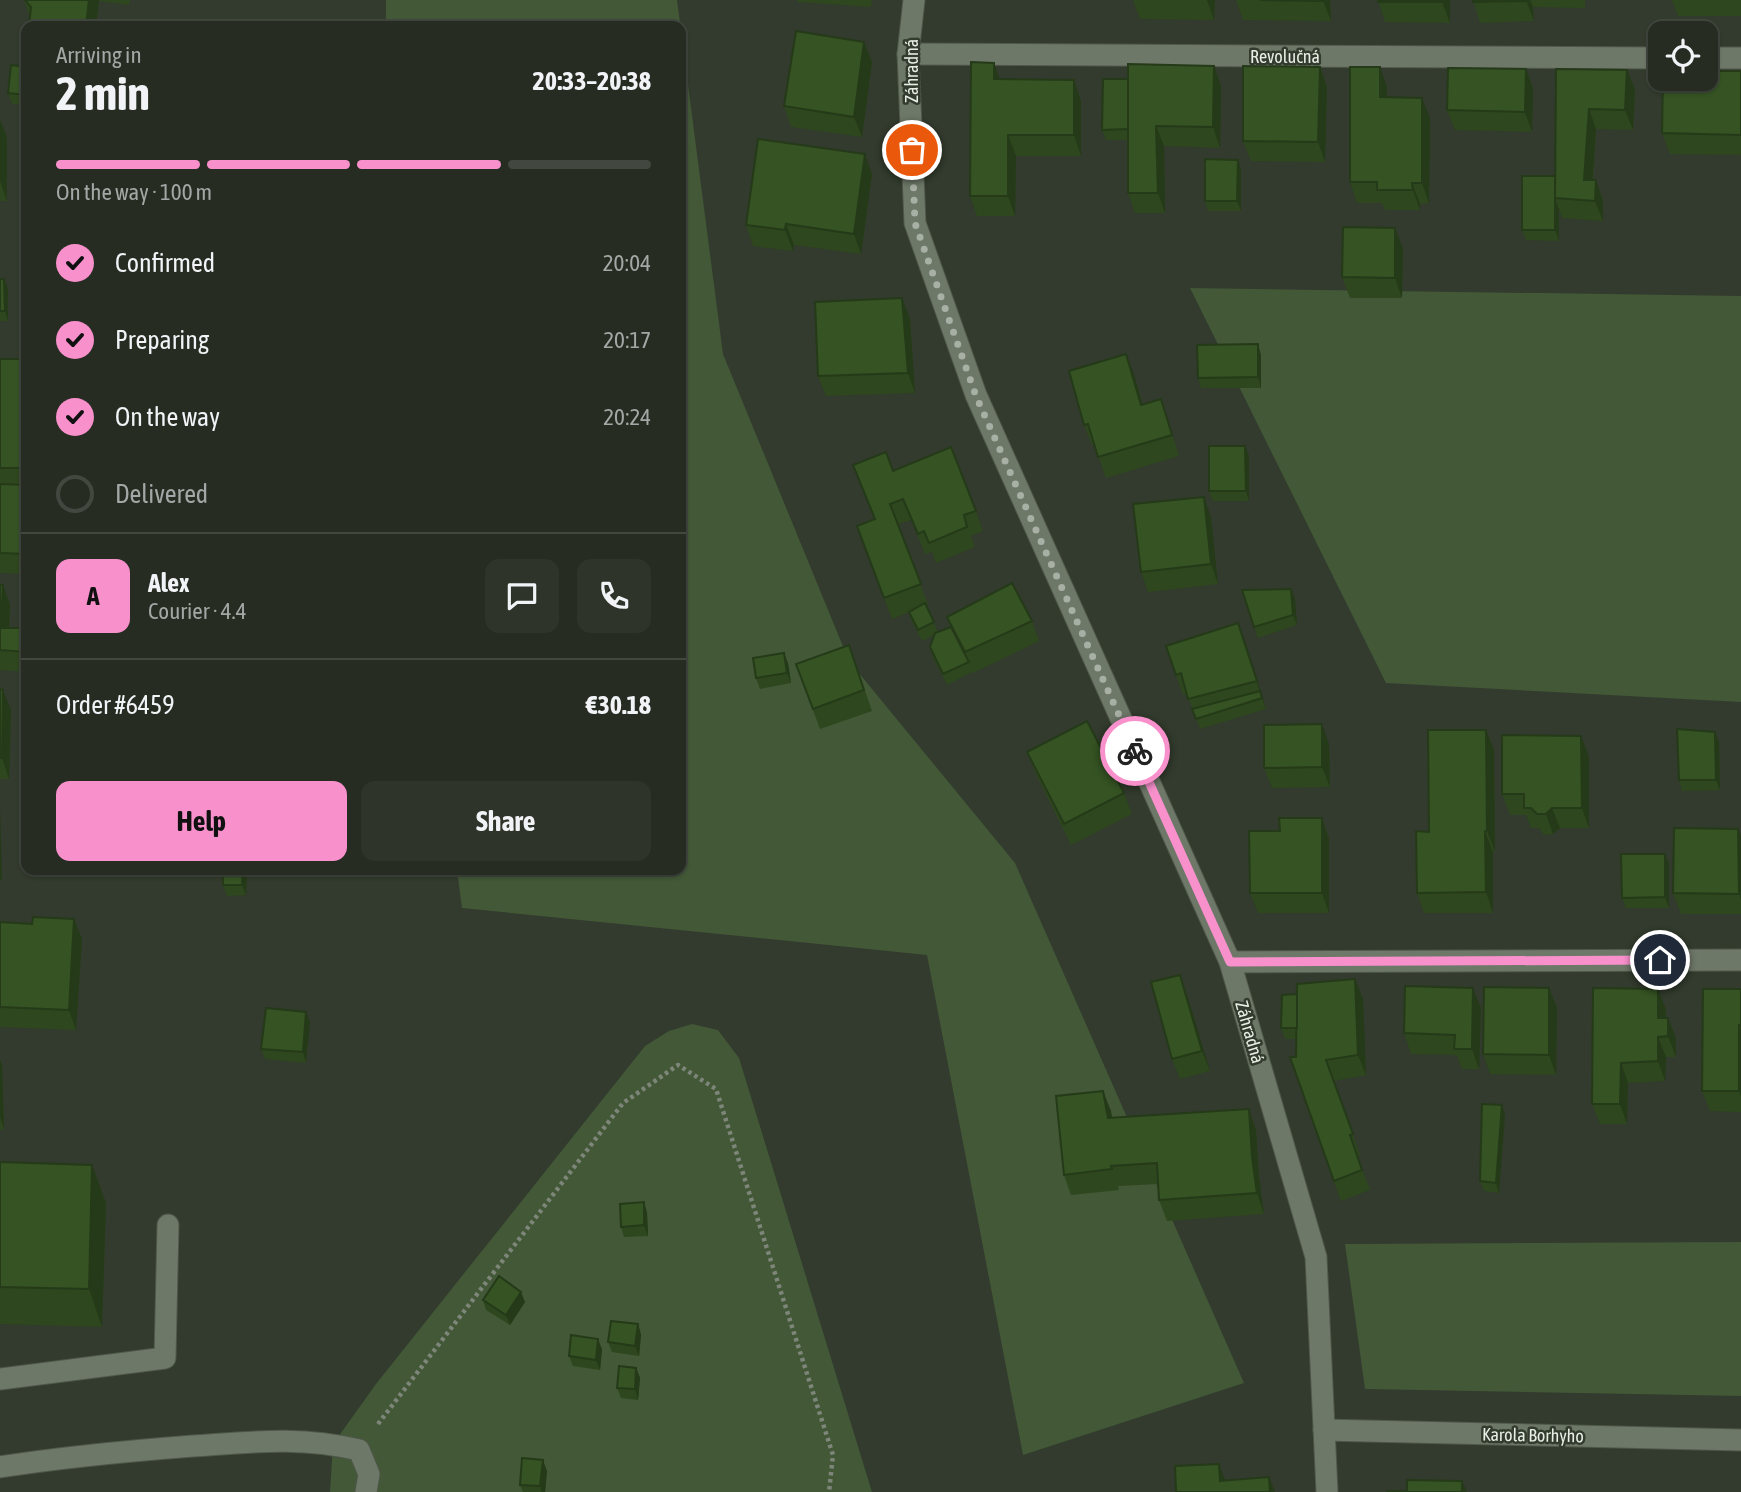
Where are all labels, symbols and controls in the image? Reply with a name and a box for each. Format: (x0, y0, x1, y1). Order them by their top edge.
map controls (1648, 21, 1718, 91)
button: locate (1648, 21, 1718, 91)
street label: Záhradná (901, 39, 922, 103)
text: Arriving in (56, 42, 142, 68)
street label: Revolučná (1250, 46, 1320, 67)
text: 20:33–20:38 (533, 66, 651, 96)
text: 2 min (56, 67, 150, 120)
pin (882, 120, 942, 180)
icon: bag (893, 131, 931, 169)
text: On the way · 100 m (56, 179, 212, 205)
icon: check (56, 244, 94, 282)
text: Confirmed (115, 248, 215, 278)
text: 20:04 (603, 250, 651, 276)
icon: check (56, 321, 94, 359)
text: Preparing (115, 325, 209, 355)
text: 20:17 (603, 327, 651, 353)
icon: check (56, 398, 94, 436)
text: On the way (115, 402, 220, 432)
text: 20:24 (603, 404, 651, 430)
text: Delivered (115, 479, 208, 509)
button: chat (485, 559, 559, 633)
button: phone (577, 559, 651, 633)
text: Alex (148, 568, 189, 598)
text: A (87, 581, 99, 611)
text: Courier · 4.4 (148, 598, 247, 624)
text: Order #6459 (56, 690, 175, 720)
text: €30.18 (586, 690, 651, 720)
courier (1100, 716, 1170, 786)
icon: bike (1116, 732, 1154, 770)
button: Help (56, 781, 347, 861)
button: Share (361, 781, 651, 861)
pin (1630, 930, 1690, 990)
icon: home (1641, 941, 1679, 979)
street label: Záhradná (1231, 998, 1269, 1066)
street label: Karola Borhyho (1482, 1424, 1584, 1446)

